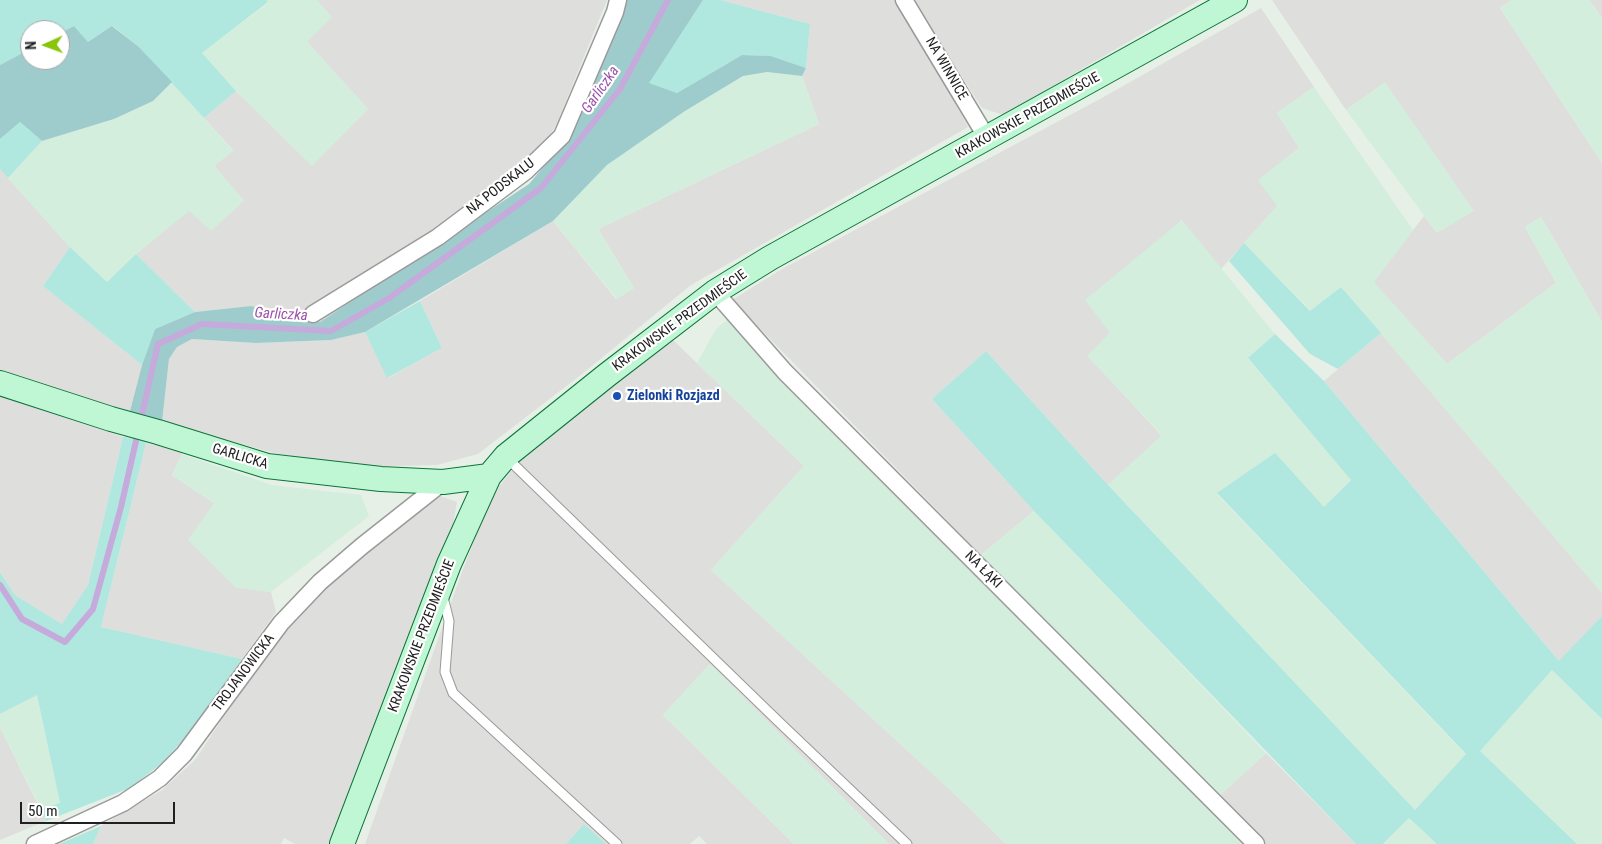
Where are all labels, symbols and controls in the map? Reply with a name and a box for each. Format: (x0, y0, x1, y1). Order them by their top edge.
north arrow (20, 20, 70, 70)
street label: NA WINNICE (921, 34, 971, 104)
text: N (23, 41, 39, 50)
water label: Garliczka (578, 63, 624, 117)
street label: KRAKOWSKIE PRZEDMIEŚCIE (953, 69, 1103, 163)
street label: NA PODSKALU (464, 155, 538, 219)
street label: KRAKOWSKIE PRZEDMIEŚCIE (609, 266, 751, 376)
water label: Garliczka (254, 305, 308, 325)
place label: Zielonki Rozjazd (627, 388, 720, 404)
marker: Zielonki Rozjazd (611, 390, 623, 402)
street label: GARLICKA (210, 441, 270, 473)
street label: NA ŁĄKI (961, 548, 1005, 592)
street label: KRAKOWSKIE PRZEDMIEŚCIE (385, 557, 459, 715)
street label: TROJANOWICKA (209, 631, 279, 715)
scale bar (22, 792, 178, 824)
text: 50 m (28, 802, 58, 820)

